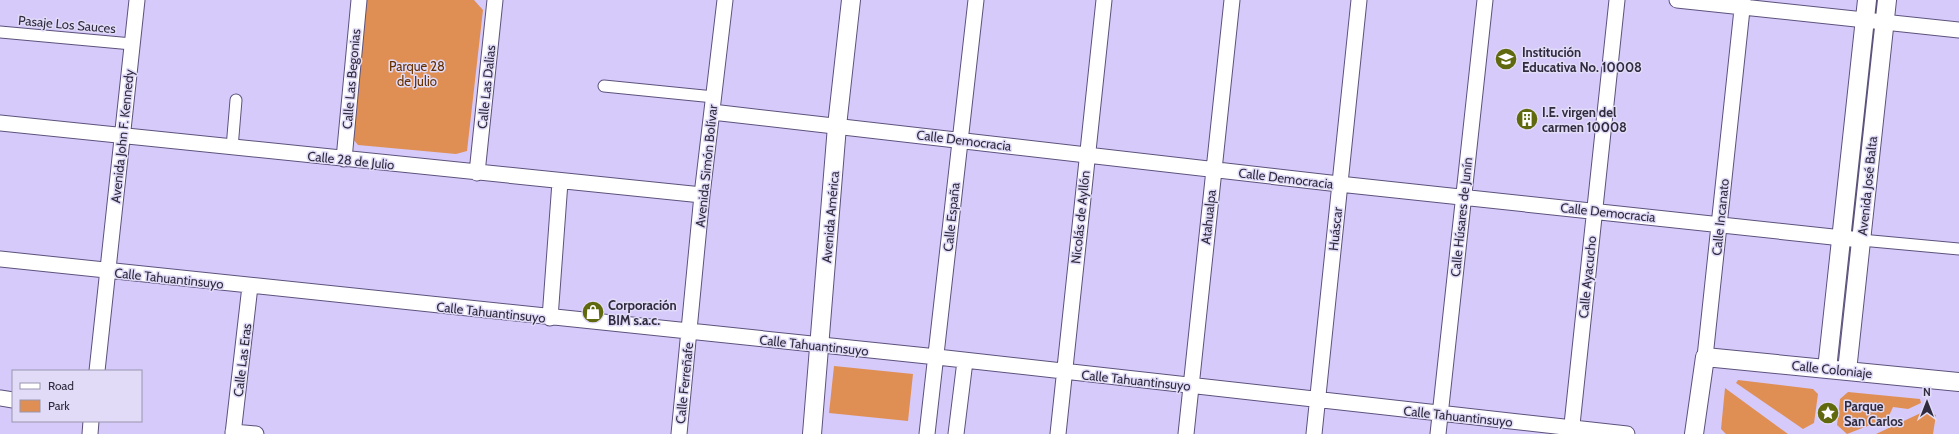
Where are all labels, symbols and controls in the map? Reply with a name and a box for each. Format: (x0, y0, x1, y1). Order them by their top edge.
street label: Pasaje Los Sauces (18, 12, 117, 37)
street label: Calle Las Begonias (339, 28, 363, 130)
street label: Calle Las Dalias (474, 44, 498, 130)
place label: Institución Educativa No. 10008 (1522, 44, 1642, 75)
school or university icon: Institución Educativa No. 10008 (1493, 46, 1519, 72)
park label: Parque 28 de Julio (389, 58, 445, 89)
street label: Avenida John F. Kennedy (107, 68, 137, 204)
street label: Avenida Simón Bolívar (692, 103, 720, 228)
place label: I.E. virgen del carmen 10008 (1542, 104, 1627, 135)
building icon: I.E. virgen del carmen 10008 (1514, 106, 1540, 132)
street label: Calle Democracia (916, 126, 1013, 154)
street label: Avenida José Balta (1854, 135, 1880, 236)
street label: Calle 28 de Julio (307, 147, 395, 173)
street label: Calle Húsares de Junín (1447, 156, 1475, 278)
street label: Calle Democracia (1238, 164, 1335, 192)
street label: Avenida América (818, 170, 842, 264)
street label: Nicolás de Ayllón (1067, 170, 1093, 264)
street label: Calle Incanato (1708, 178, 1732, 256)
street label: Calle España (939, 181, 963, 252)
street label: Atahualpa (1197, 188, 1219, 245)
street label: Calle Democracia (1560, 199, 1657, 225)
street label: Huáscar (1325, 206, 1345, 252)
street label: Calle Ayacucho (1575, 235, 1599, 319)
street label: Calle Tahuantinsuyo (114, 264, 224, 292)
place label: Corporación BIM s.a.c. (608, 297, 677, 328)
street label: Calle Tahuantinsuyo (436, 298, 546, 326)
shop icon: Corporación BIM s.a.c. (580, 299, 606, 325)
street label: Calle Las Eras (230, 322, 255, 398)
street label: Calle Tahuantinsuyo (759, 331, 869, 359)
street label: Calle Ferreñafe (672, 341, 696, 424)
street label: Calle Coloniaje (1791, 357, 1873, 382)
street label: Calle Tahuantinsuyo (1081, 366, 1191, 394)
legend (12, 370, 142, 422)
text: Road (48, 378, 74, 393)
north arrow (1907, 382, 1947, 422)
text: N (1923, 385, 1931, 399)
text: Park (48, 398, 70, 413)
place label: Parque San Carlos (1844, 398, 1904, 429)
place icon: Parque San Carlos (1815, 400, 1841, 426)
street label: Calle Tahuantinsuyo (1403, 402, 1513, 430)

